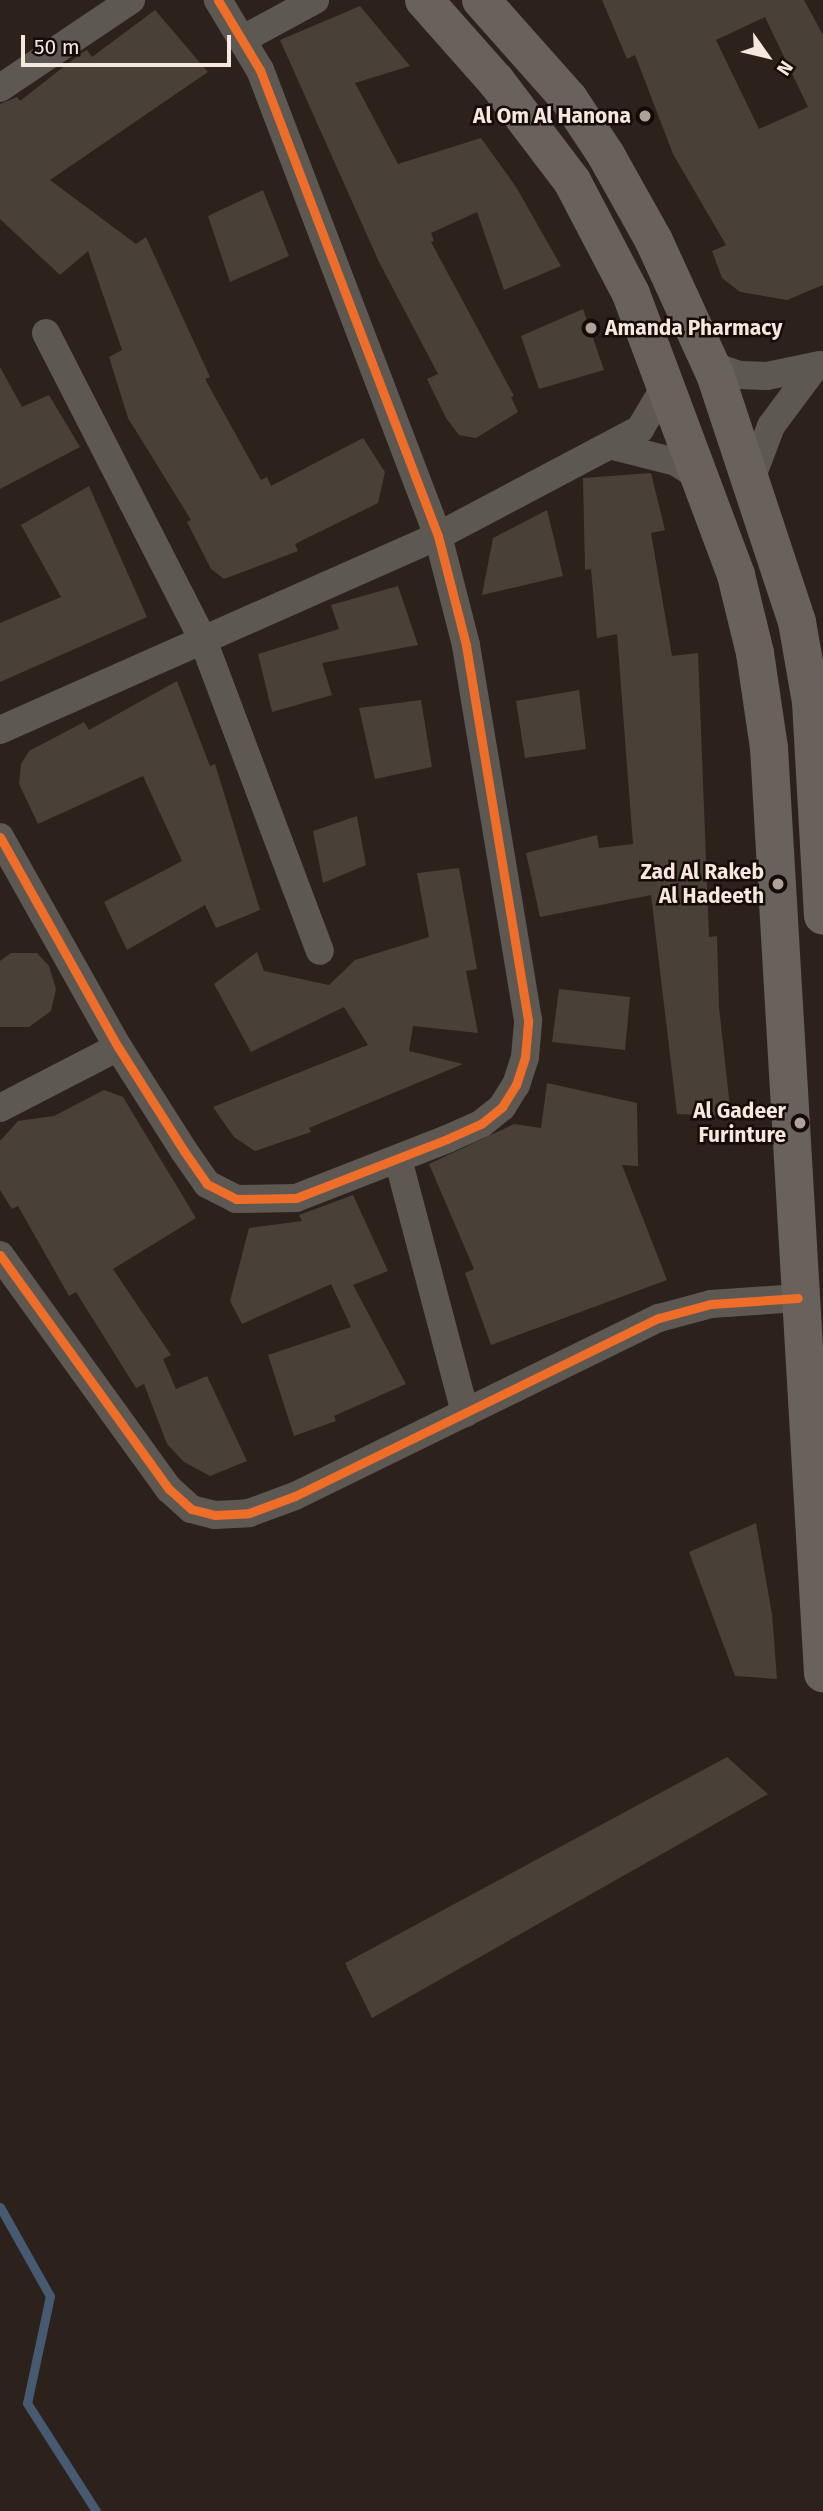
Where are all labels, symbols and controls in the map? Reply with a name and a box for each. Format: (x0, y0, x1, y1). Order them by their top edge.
scale bar (24, 21, 234, 65)
north arrow (732, 21, 802, 91)
text: 50 m (34, 34, 80, 60)
text: N (772, 56, 798, 80)
place label: Al Om Al Hanona (473, 103, 631, 129)
marker: Al Om Al Hanona (637, 108, 653, 124)
place label: Amanda Pharmacy (605, 315, 782, 341)
marker: Amanda Pharmacy (583, 320, 599, 336)
place label: Zad Al Rakeb Al Hadeeth (640, 859, 764, 909)
marker: Zad Al Rakeb Al Hadeeth (770, 876, 786, 892)
place label: Al Gadeer Furinture (693, 1098, 786, 1148)
marker: Al Gadeer Furinture (792, 1115, 808, 1131)

